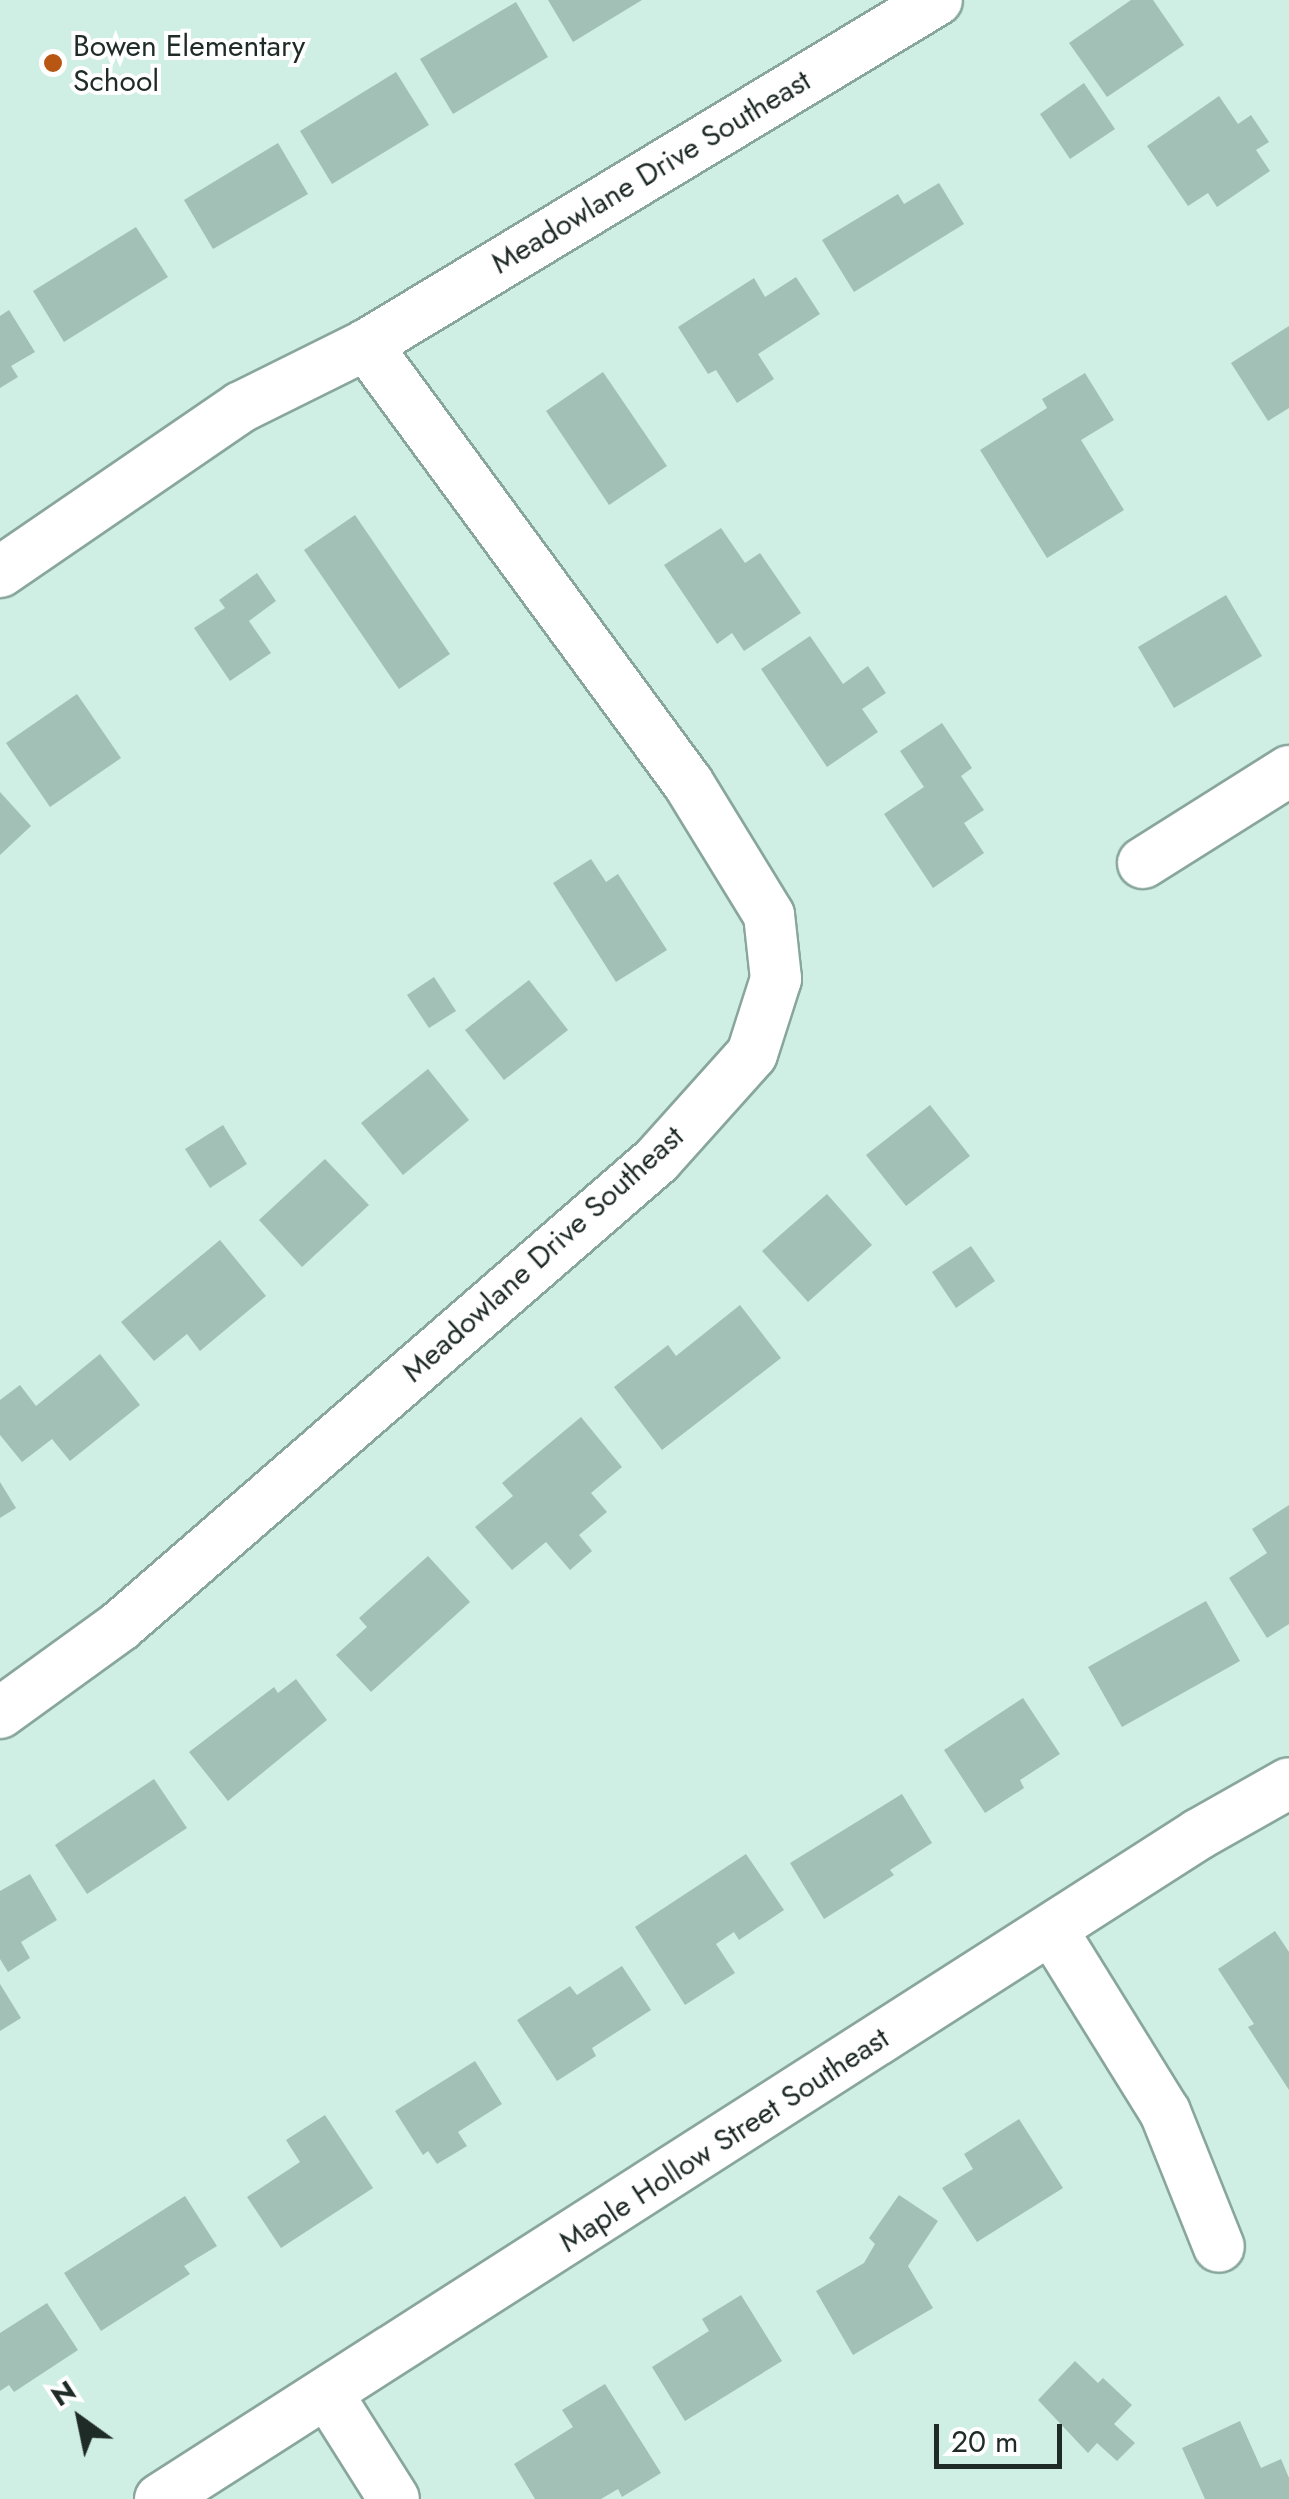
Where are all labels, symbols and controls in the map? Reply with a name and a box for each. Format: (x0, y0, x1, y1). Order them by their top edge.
place label: Bowen Elementary School (73, 28, 305, 98)
marker: Bowen Elementary School (42, 52, 64, 74)
street label: Meadowlane Drive Southeast (485, 62, 817, 282)
street label: Meadowlane Drive Southeast (395, 1118, 691, 1390)
street label: Maple Hollow Street Southeast (553, 2020, 895, 2260)
north arrow (30, 2369, 130, 2469)
text: N (43, 2370, 84, 2417)
scale bar (939, 2404, 1066, 2466)
text: 20 m (951, 2420, 1018, 2463)

